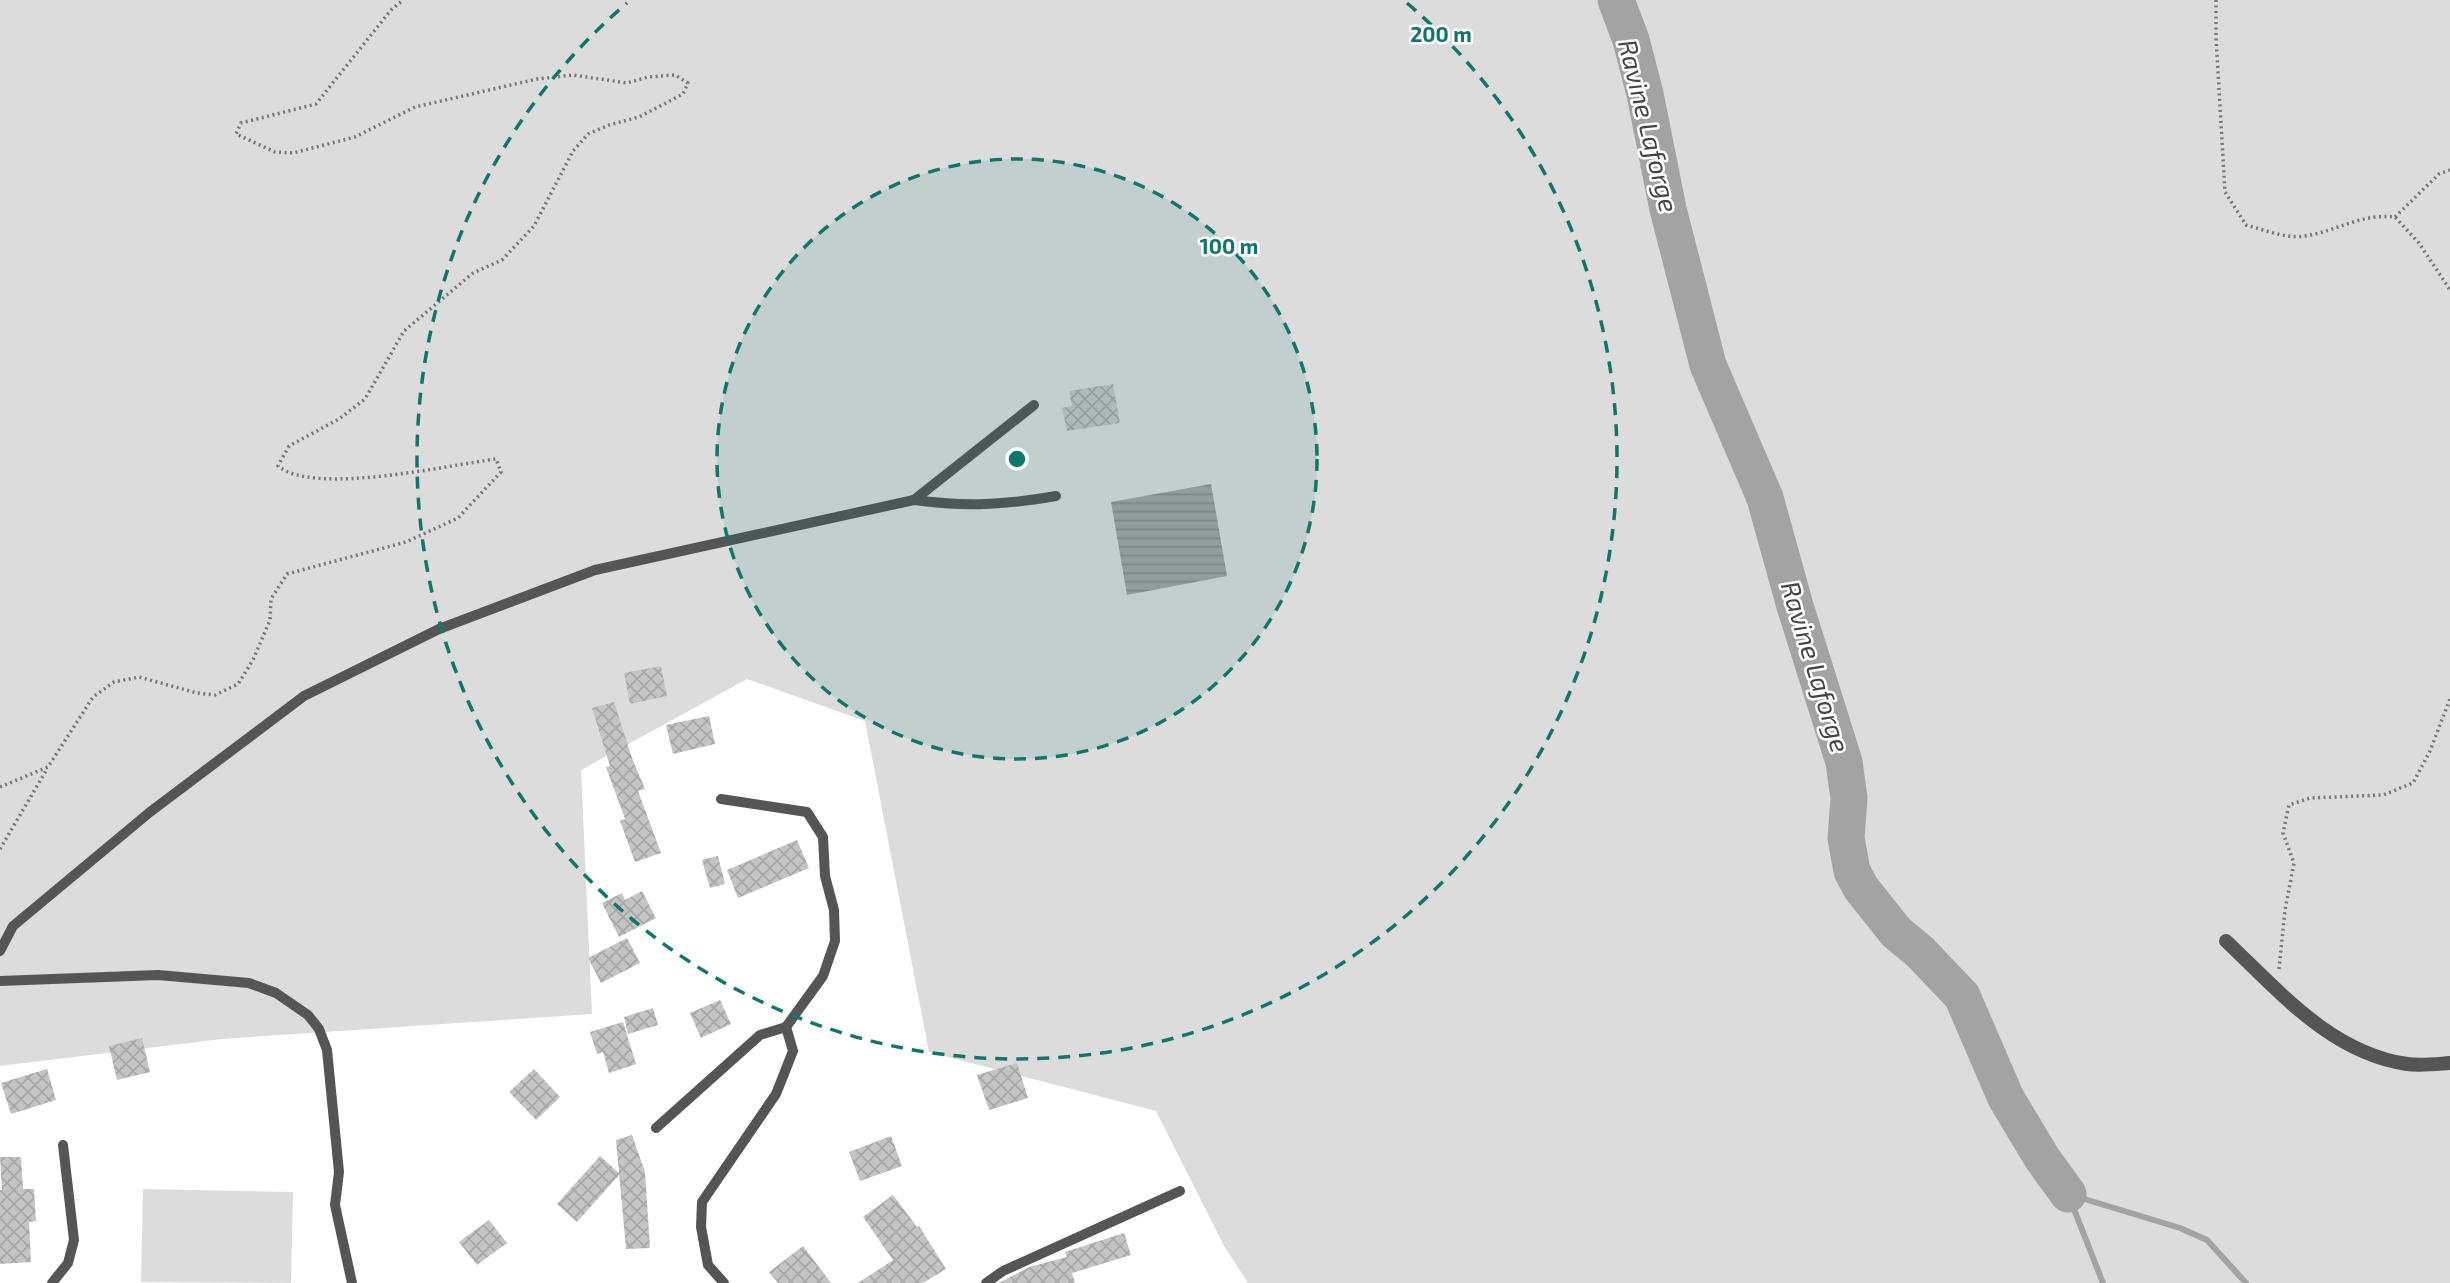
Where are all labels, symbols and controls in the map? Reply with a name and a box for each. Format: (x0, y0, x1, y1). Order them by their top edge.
text: 200 m (1410, 21, 1472, 46)
water label: Ravine Laforge (1613, 36, 1686, 215)
text: 100 m (1200, 233, 1258, 258)
centre of rings (1005, 447, 1029, 471)
water label: Ravine Laforge (1776, 577, 1857, 756)

